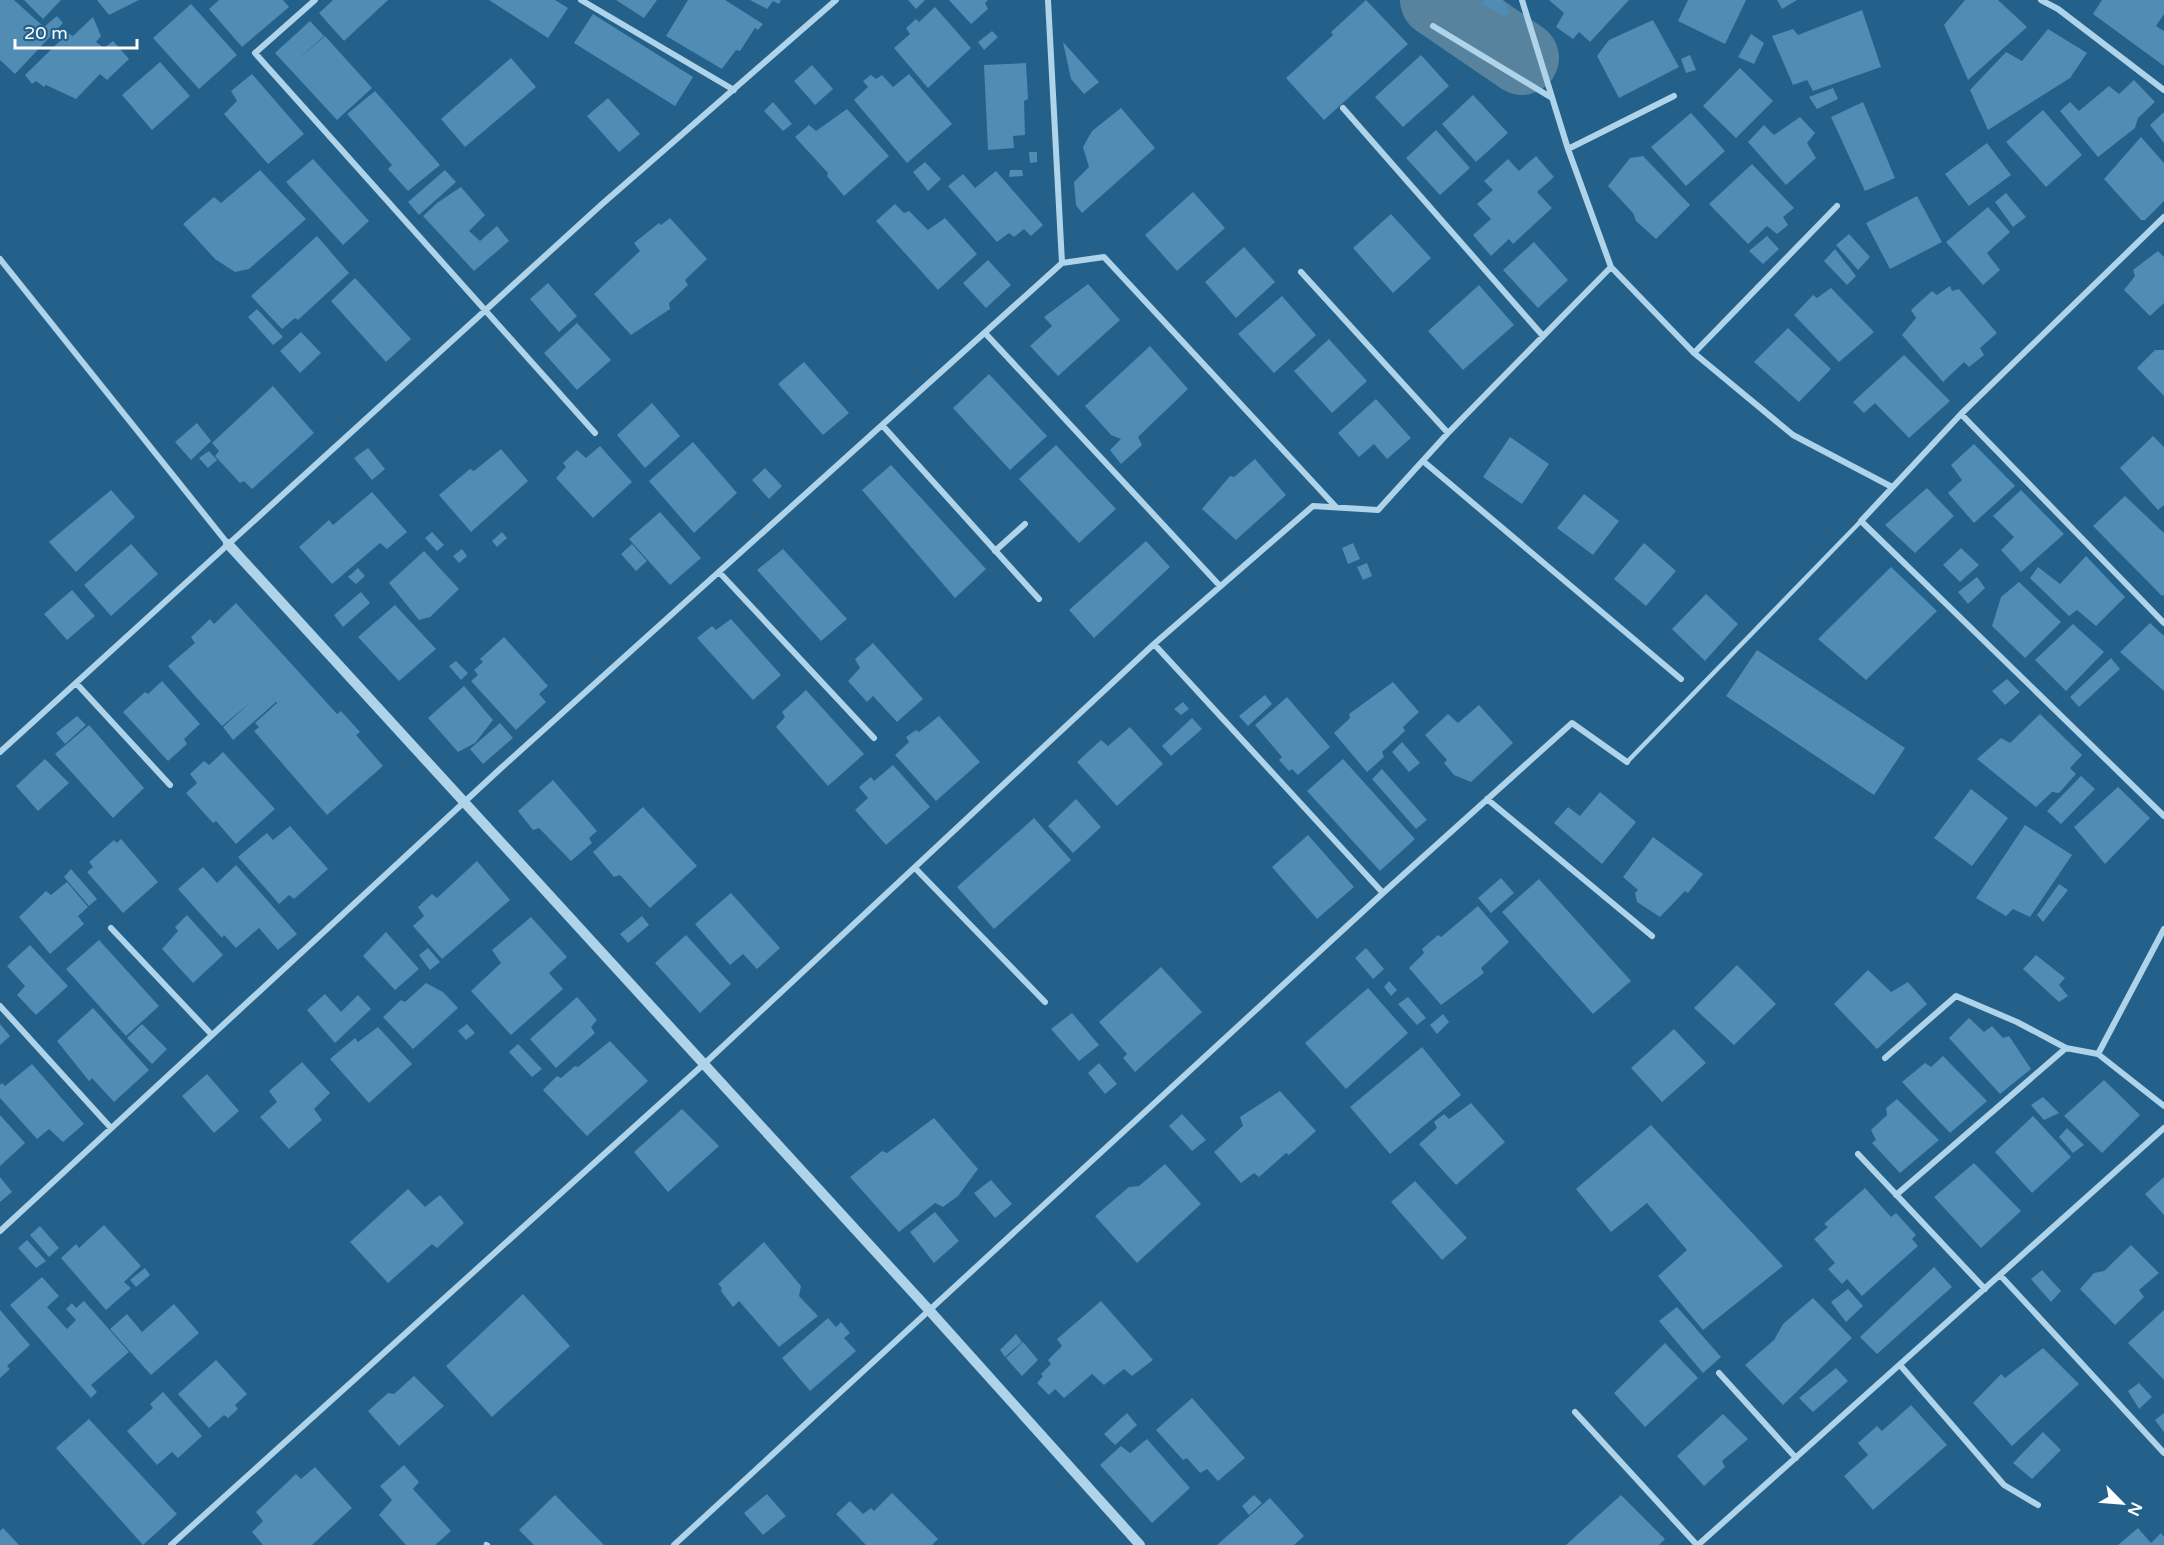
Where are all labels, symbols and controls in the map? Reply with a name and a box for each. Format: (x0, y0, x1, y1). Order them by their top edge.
scale bar (15, 12, 136, 50)
text: 20 m (24, 22, 68, 44)
north arrow (2092, 1473, 2152, 1533)
text: N (2123, 1499, 2146, 1519)

